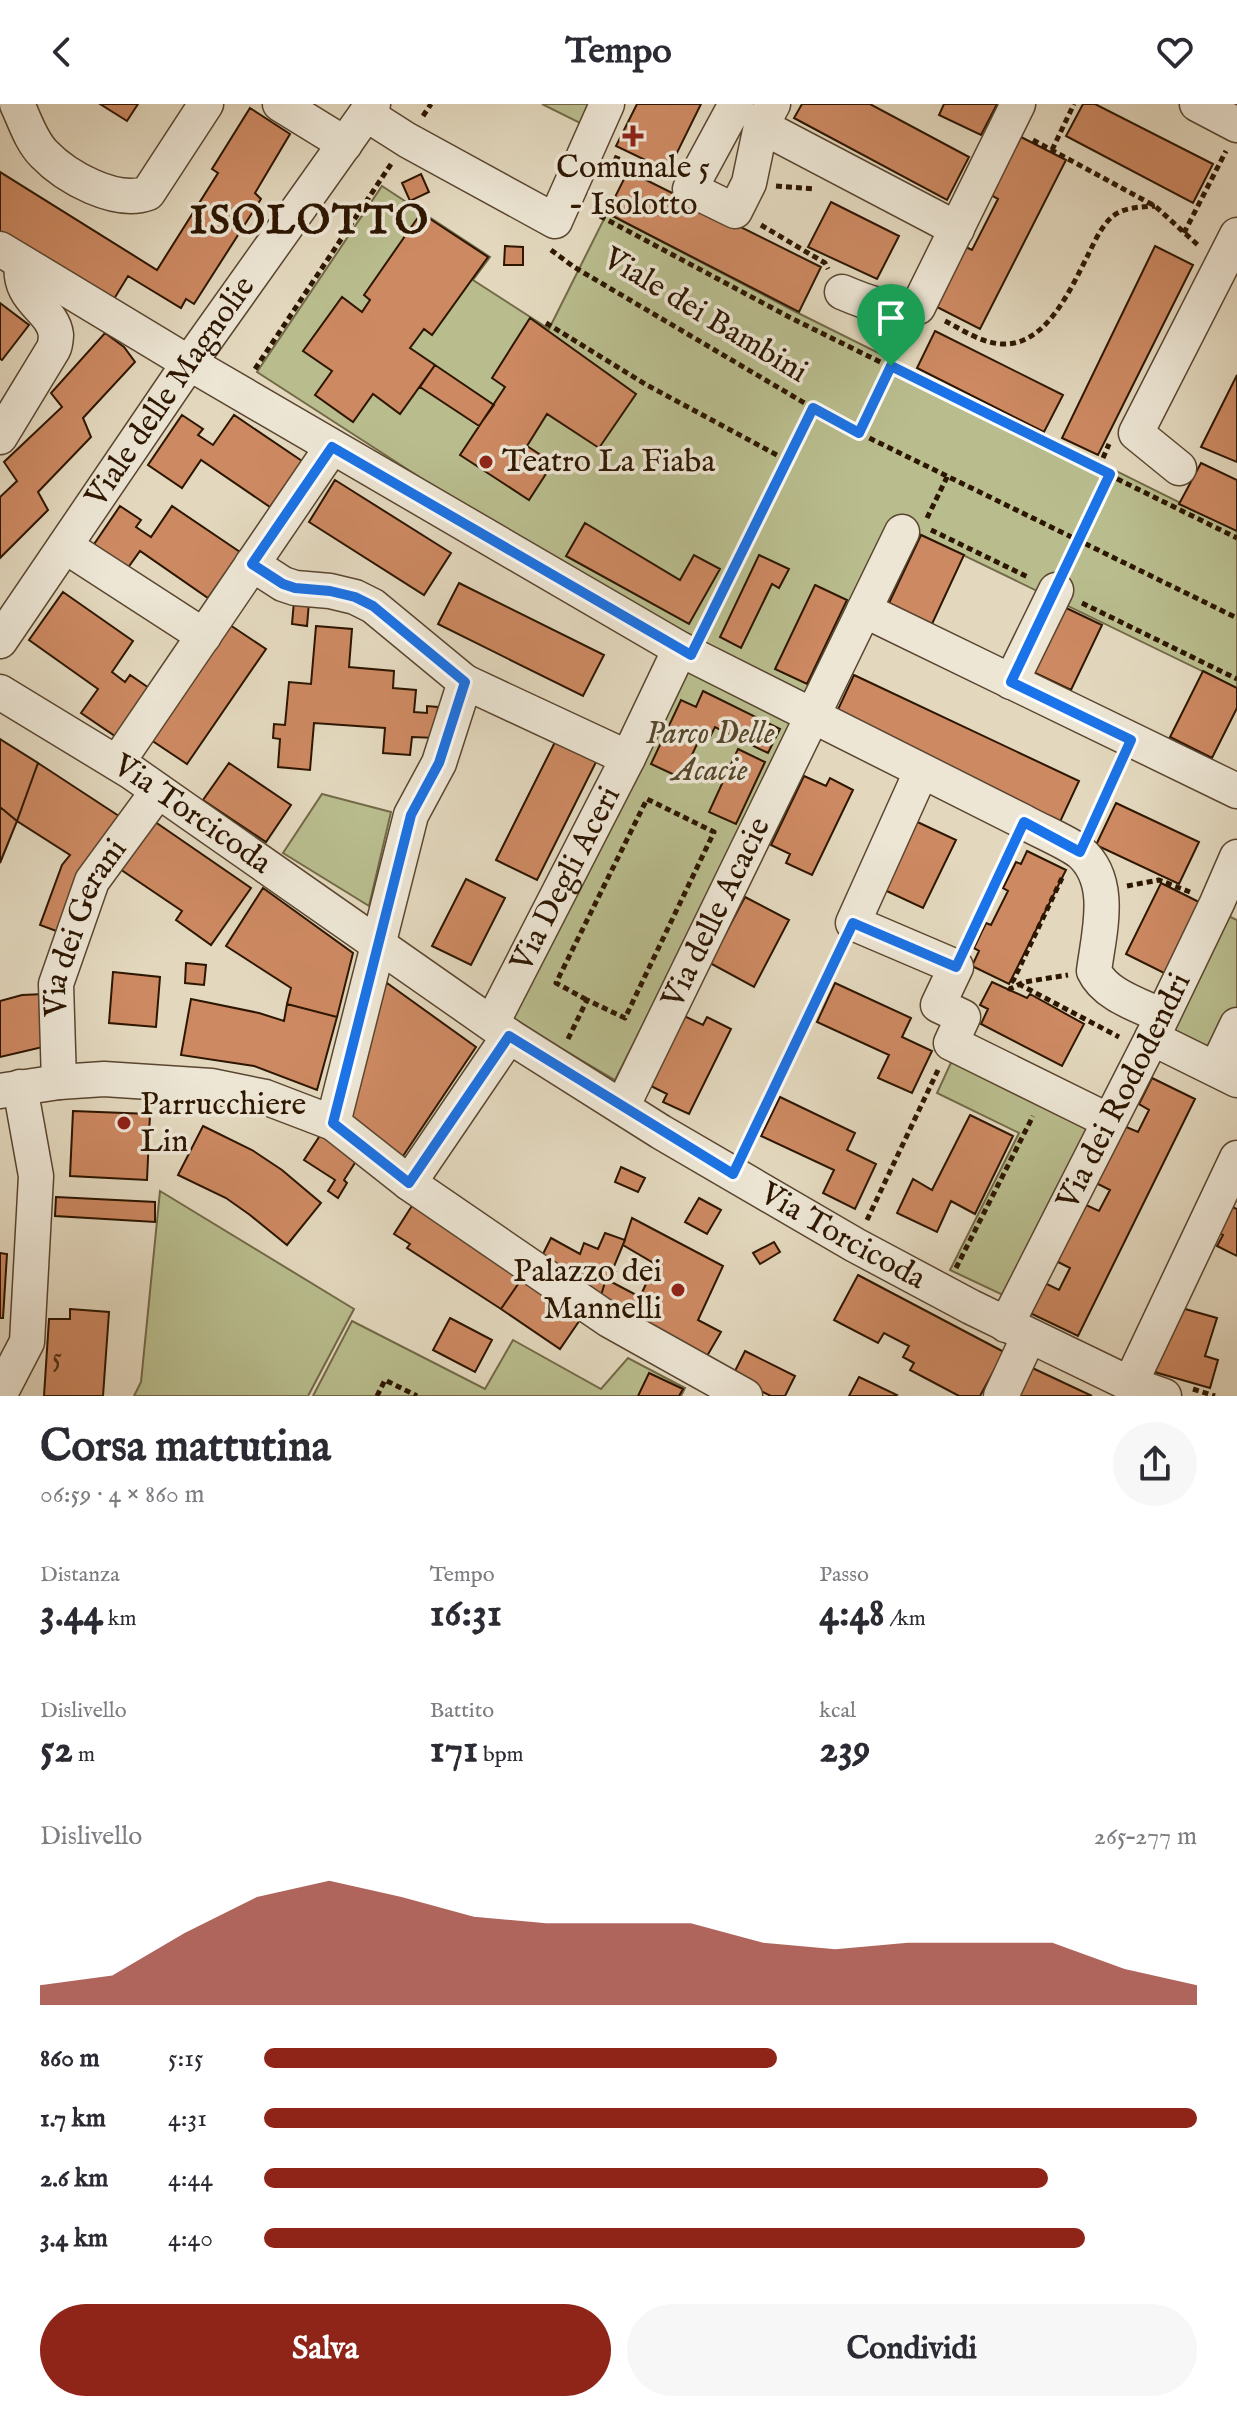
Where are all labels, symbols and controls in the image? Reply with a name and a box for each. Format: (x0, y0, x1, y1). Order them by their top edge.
text: Tempo (565, 29, 672, 75)
icon: back (40, 30, 84, 74)
icon: heart (1153, 30, 1197, 74)
marker: Comunale 5 - Isolotto (624, 127, 642, 145)
place label: Comunale 5 - Isolotto (556, 148, 710, 226)
district label: ISOLOTTO (190, 197, 430, 248)
street label: Viale dei Bambini (594, 238, 815, 393)
street label: Viale delle Magnolie (76, 268, 265, 516)
pin (857, 284, 925, 366)
icon: arrive (869, 296, 913, 340)
place label: Teatro La Fiaba (502, 442, 715, 483)
marker: Teatro La Fiaba (477, 453, 495, 471)
park label: Parco Delle Acacie (645, 714, 775, 792)
street label: Via Torcicoda (105, 745, 279, 884)
street label: Via Degli Aceri (501, 779, 630, 979)
street label: Via delle Acacie (652, 811, 780, 1016)
street label: Via dei Gerani (36, 831, 137, 1018)
street label: Via dei Rododendri (1047, 966, 1201, 1217)
place label: Parrucchiere Lin (140, 1085, 306, 1163)
marker: Parrucchiere Lin (115, 1114, 133, 1132)
street label: Via Torcicoda (752, 1173, 933, 1299)
place label: Palazzo dei Mannelli (513, 1252, 662, 1330)
marker: Palazzo dei Mannelli (669, 1281, 687, 1299)
house number: 5 (52, 1341, 62, 1376)
text: Corsa mattutina (40, 1420, 331, 1476)
button: share (1113, 1422, 1197, 1506)
text: 06:59 · 4 × 860 m (40, 1478, 205, 1511)
text: Distanza (40, 1561, 120, 1589)
text: Tempo (430, 1561, 495, 1589)
text: Passo (819, 1561, 869, 1589)
text: 3.44 (40, 1589, 103, 1640)
text: 16:31 (430, 1589, 502, 1640)
text: 4:48 (819, 1589, 885, 1640)
text: km (103, 1605, 137, 1633)
text: /km (885, 1605, 926, 1633)
text: Dislivello (40, 1697, 127, 1725)
text: Battito (430, 1697, 494, 1725)
text: kcal (819, 1697, 856, 1725)
text: 52 (40, 1725, 73, 1776)
text: 171 (430, 1725, 478, 1776)
text: 239 (819, 1725, 871, 1776)
text: m (73, 1741, 95, 1769)
text: bpm (478, 1741, 524, 1769)
text: Dislivello (40, 1820, 142, 1853)
text: 265–277 m (1094, 1820, 1197, 1853)
text: 860 m (40, 2042, 100, 2075)
text: 5:15 (168, 2042, 203, 2075)
text: 1.7 km (40, 2102, 106, 2135)
text: 4:31 (168, 2102, 207, 2135)
text: 2.6 km (40, 2162, 108, 2195)
text: 4:44 (168, 2162, 213, 2195)
text: 3.4 km (40, 2222, 108, 2255)
text: 4:40 (168, 2222, 213, 2255)
button: Salva (40, 2304, 611, 2396)
button: Condividi (627, 2304, 1197, 2396)

